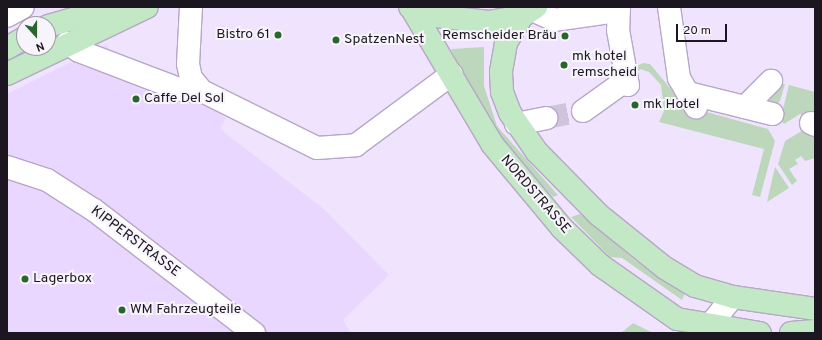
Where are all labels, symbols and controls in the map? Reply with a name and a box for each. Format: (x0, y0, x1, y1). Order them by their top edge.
north arrow (16, 16, 56, 56)
scale bar (678, 16, 729, 42)
text: 20 m (683, 23, 711, 39)
place label: Bistro 61 (216, 27, 270, 43)
place label: Remscheider Bräu (442, 28, 557, 44)
marker: Bistro 61 (273, 30, 283, 40)
marker: Remscheider Bräu (560, 31, 570, 41)
place label: SpatzenNest (344, 32, 424, 48)
marker: SpatzenNest (331, 35, 341, 45)
text: N (34, 38, 46, 54)
place label: mk hotel remscheid (572, 49, 637, 82)
marker: mk hotel remscheid (559, 60, 569, 70)
place label: Caffe Del Sol (144, 91, 224, 107)
marker: Caffe Del Sol (131, 94, 141, 104)
place label: mk Hotel (643, 97, 699, 113)
marker: mk Hotel (630, 100, 640, 110)
street label: NORDSTRASSE (496, 152, 574, 238)
street label: KIPPERSTRASSE (87, 203, 183, 281)
place label: Lagerbox (33, 271, 92, 287)
marker: Lagerbox (20, 274, 30, 284)
place label: WM Fahrzeugteile (130, 302, 241, 318)
marker: WM Fahrzeugteile (117, 305, 127, 315)

